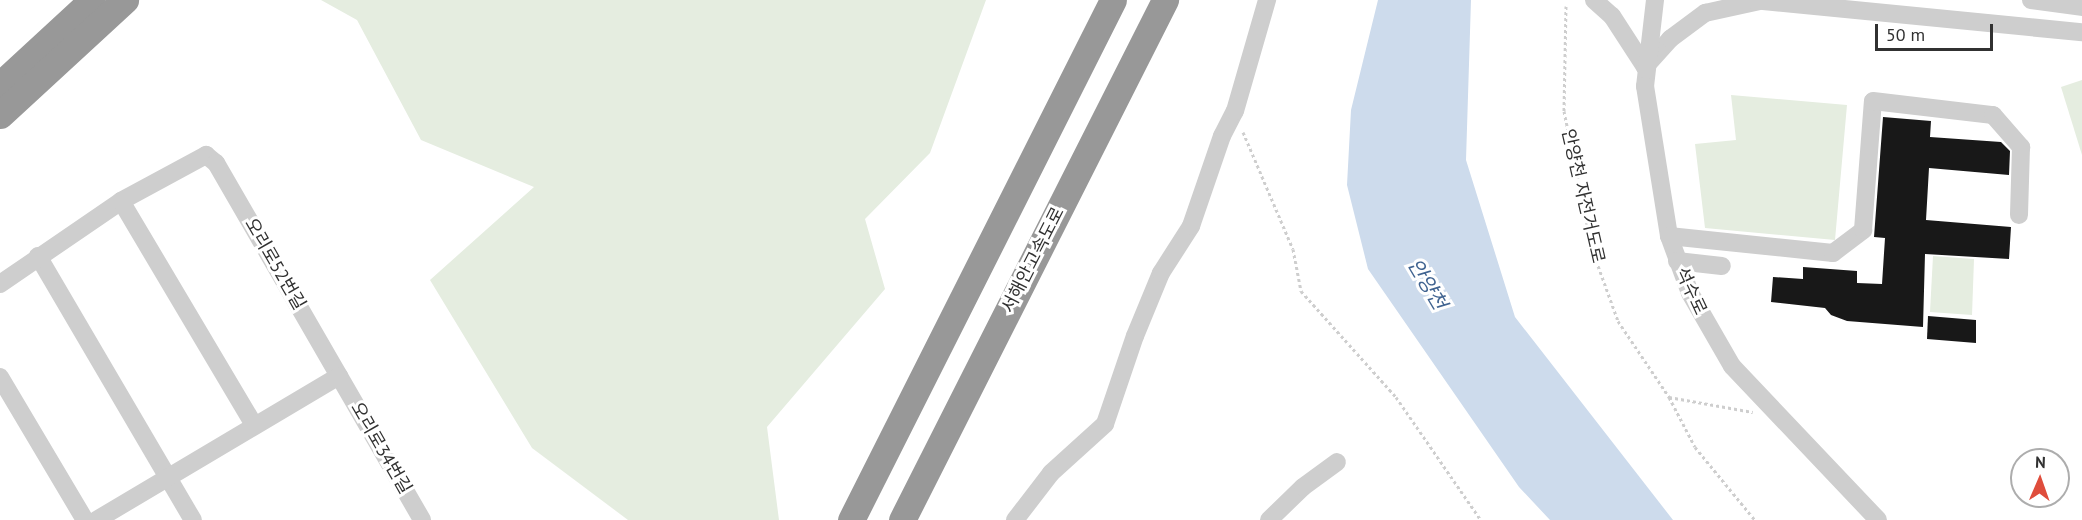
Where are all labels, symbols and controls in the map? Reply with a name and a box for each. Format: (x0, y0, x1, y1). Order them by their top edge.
scale bar (1878, 12, 1996, 50)
text: 50 m (1886, 23, 1925, 46)
street label: 안양천 자전거도로 (1557, 127, 1609, 265)
street label: 서해안고속도로 (997, 203, 1069, 317)
street label: 오리로52번길 (240, 214, 310, 314)
water label: 안양천 (1402, 254, 1452, 314)
street label: 석수로 (1671, 264, 1711, 318)
street label: 오리로34번길 (346, 398, 416, 498)
north arrow (2010, 448, 2070, 508)
text: N (2035, 452, 2046, 472)

